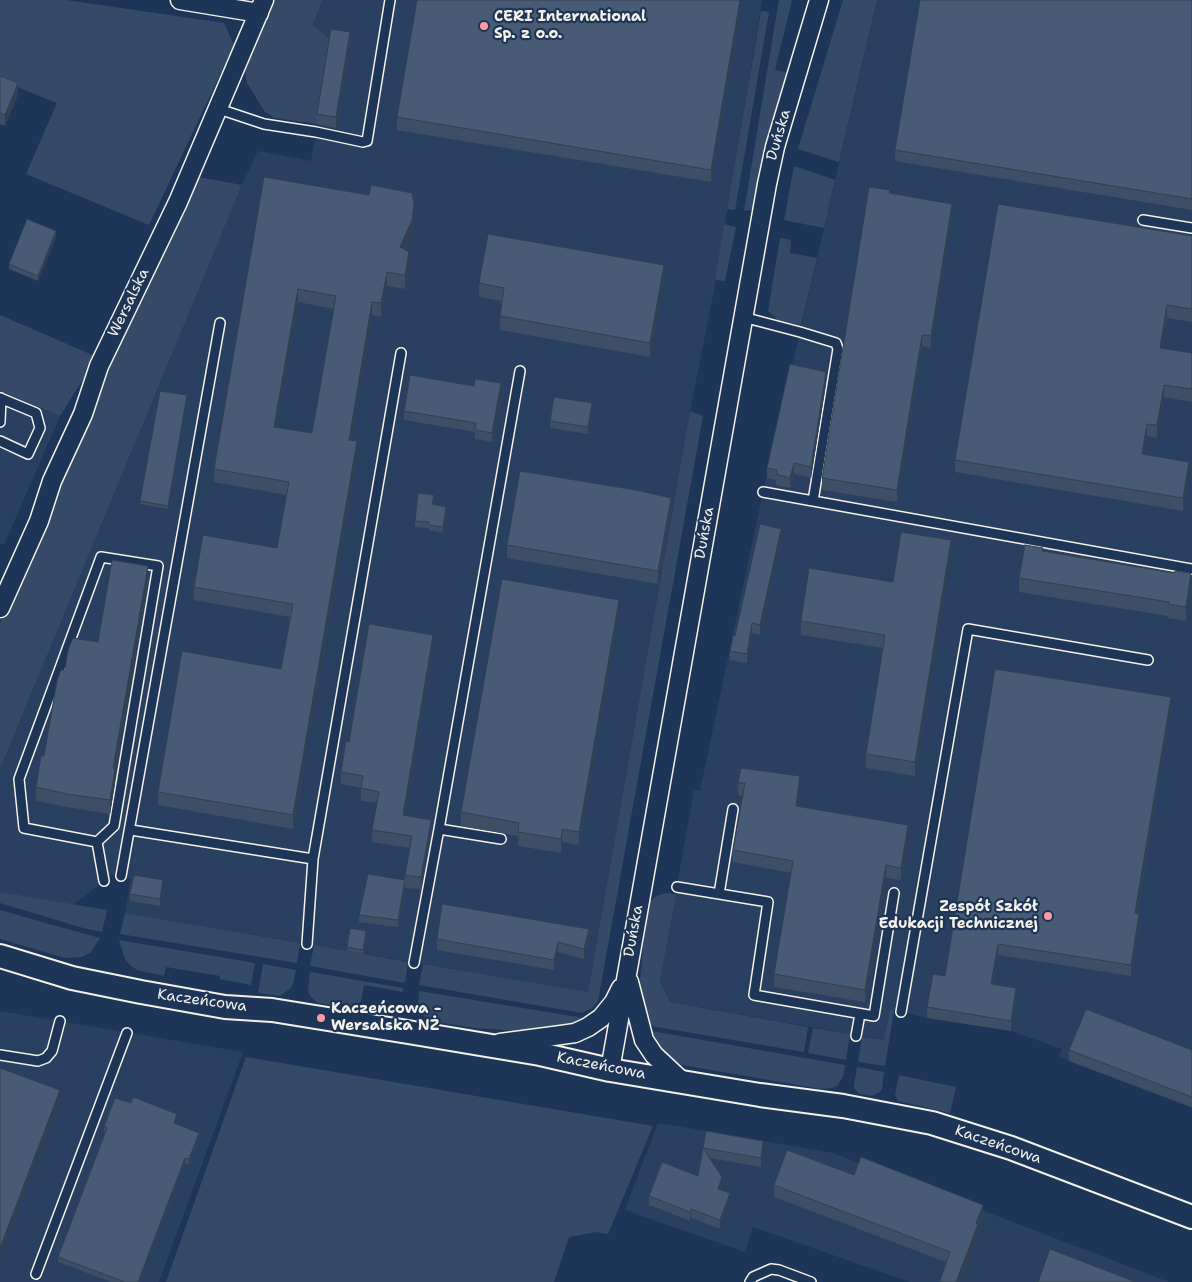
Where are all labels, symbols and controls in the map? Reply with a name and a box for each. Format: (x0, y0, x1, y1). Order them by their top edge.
place label: CERI International Sp. z o.o. (494, 8, 646, 43)
marker: CERI International Sp. z o.o. (478, 20, 490, 32)
street label: Duńska (763, 107, 795, 163)
street label: Wersalska (105, 266, 153, 340)
street label: Duńska (692, 506, 718, 560)
place label: Zespół Szkół Edukacji Technicznej (878, 898, 1038, 933)
street label: Duńska (621, 904, 647, 958)
marker: Zespół Szkół Edukacji Technicznej (1042, 910, 1054, 922)
street label: Kaczeńcowa (156, 986, 248, 1016)
place label: Kaczeńcowa - Wersalska NŻ (331, 1000, 441, 1035)
marker: Kaczeńcowa - Wersalska NŻ (315, 1012, 327, 1024)
street label: Kaczeńcowa (555, 1049, 647, 1083)
street label: Kaczeńcowa (952, 1122, 1044, 1168)

